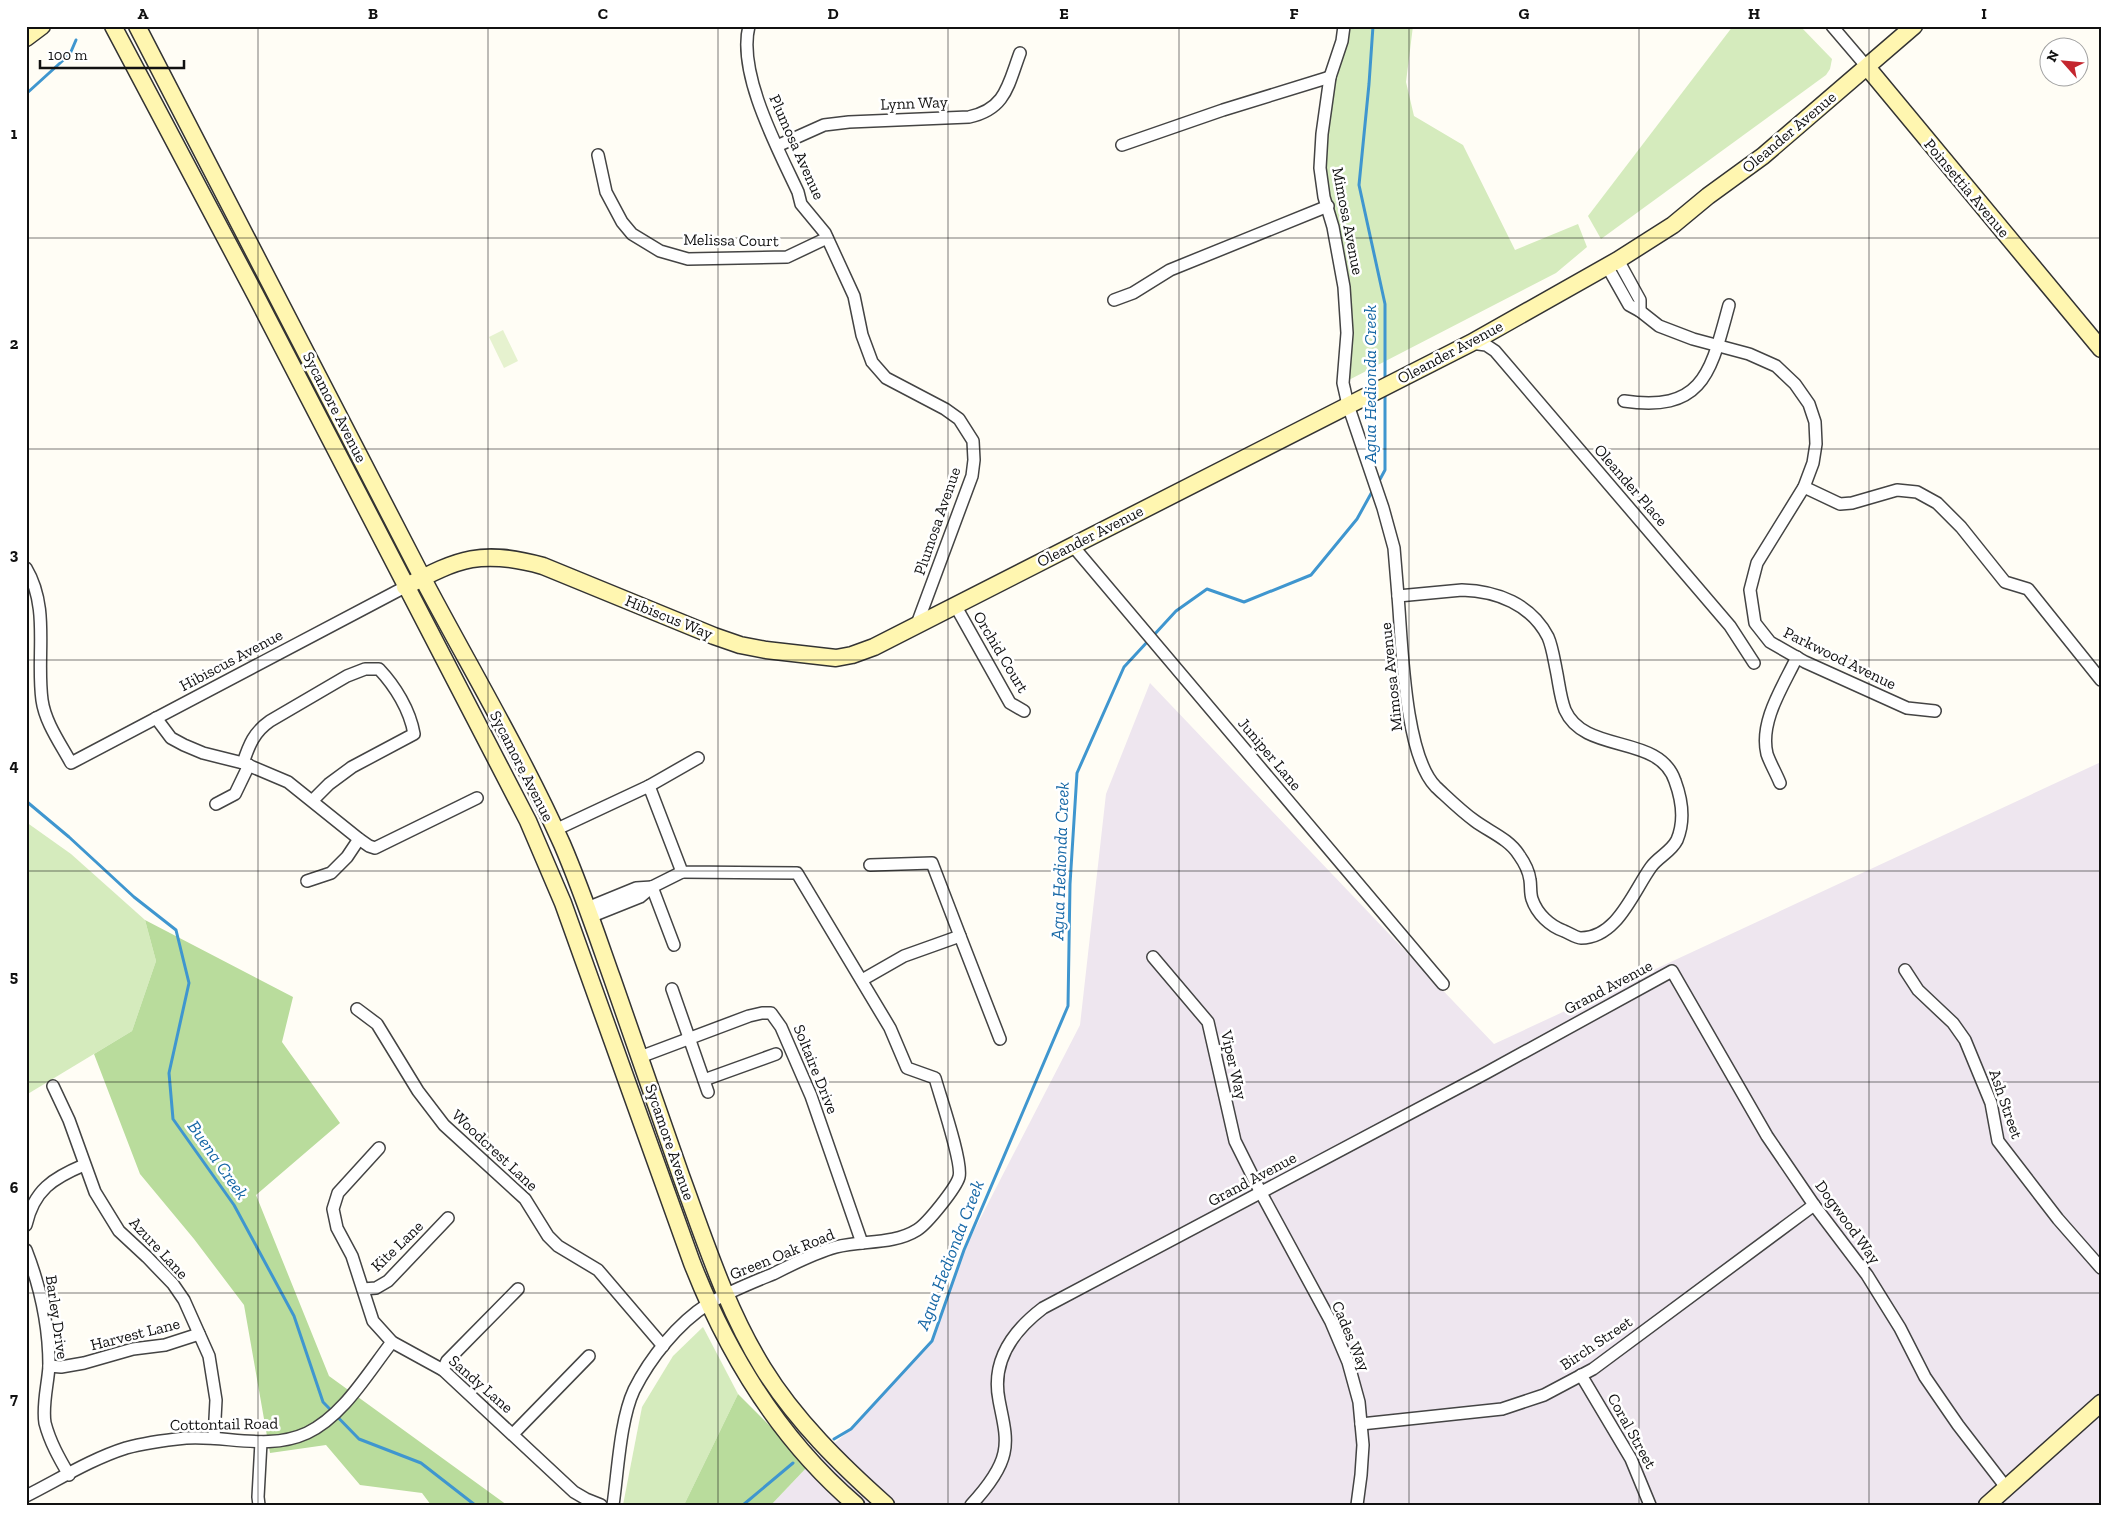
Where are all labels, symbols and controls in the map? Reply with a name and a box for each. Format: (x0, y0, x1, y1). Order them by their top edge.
text: A (138, 4, 149, 23)
text: B (368, 4, 378, 23)
text: C (598, 4, 608, 23)
text: D (827, 4, 839, 23)
text: E (1059, 4, 1069, 23)
text: F (1289, 4, 1299, 23)
text: G (1519, 4, 1530, 23)
text: H (1748, 4, 1760, 23)
text: I (1981, 4, 1987, 23)
scale bar (40, 38, 184, 70)
north arrow (2040, 38, 2090, 88)
text: 100 m (48, 46, 87, 64)
text: N (2043, 47, 2063, 65)
street label: Oleander Avenue (1738, 87, 1840, 177)
street label: Plumosa Avenue (765, 92, 829, 202)
street label: Lynn Way (880, 92, 949, 114)
text: 1 (11, 124, 18, 143)
street label: Poinsettia Avenue (1920, 135, 2014, 241)
street label: Mimosa Avenue (1328, 166, 1368, 276)
street label: Melissa Court (683, 230, 779, 250)
water label: Agua Hedionda Creek (1359, 305, 1381, 464)
street label: Oleander Avenue (1394, 316, 1506, 388)
text: 2 (10, 334, 19, 353)
street label: Sycamore Avenue (299, 349, 371, 465)
street label: Oleander Place (1590, 440, 1672, 530)
street label: Plumosa Avenue (910, 464, 964, 578)
street label: Oleander Avenue (1034, 501, 1146, 571)
text: 3 (10, 545, 19, 564)
street label: Hibiscus Way (622, 591, 716, 644)
street label: Orchid Court (969, 608, 1033, 696)
street label: Mimosa Avenue (1376, 622, 1406, 732)
street label: Parkwood Avenue (1781, 623, 1899, 693)
street label: Hibiscus Avenue (176, 625, 286, 695)
street label: Sycamore Avenue (486, 708, 558, 824)
street label: Juniper Lane (1234, 714, 1306, 794)
text: 4 (9, 756, 19, 775)
water label: Agua Hedionda Creek (1046, 781, 1074, 942)
street label: Grand Avenue (1561, 956, 1655, 1018)
text: 5 (10, 967, 18, 986)
street label: Soltaire Drive (789, 1022, 843, 1116)
street label: Viper Way (1217, 1028, 1251, 1102)
street label: Ash Street (1985, 1067, 2027, 1141)
street label: Sycamore Avenue (641, 1081, 699, 1203)
street label: Woodcrest Lane (448, 1105, 542, 1195)
water label: Buena Creek (183, 1116, 253, 1204)
street label: Grand Avenue (1205, 1148, 1299, 1210)
water label: Agua Hedionda Creek (911, 1177, 989, 1334)
street label: Dogwood Way (1811, 1177, 1885, 1268)
text: 6 (10, 1178, 19, 1197)
street label: Azure Lane (126, 1213, 192, 1283)
street label: Kite Lane (367, 1217, 427, 1275)
street label: Green Oak Road (727, 1224, 837, 1284)
street label: Barley Drive (42, 1274, 72, 1360)
street label: Cades Way (1328, 1298, 1375, 1375)
street label: Birch Street (1556, 1312, 1636, 1374)
street label: Harvest Lane (88, 1314, 182, 1354)
street label: Sandy Lane (445, 1351, 517, 1417)
text: 7 (10, 1389, 18, 1408)
street label: Coral Street (1604, 1390, 1660, 1472)
street label: Cottontail Road (170, 1414, 278, 1434)

